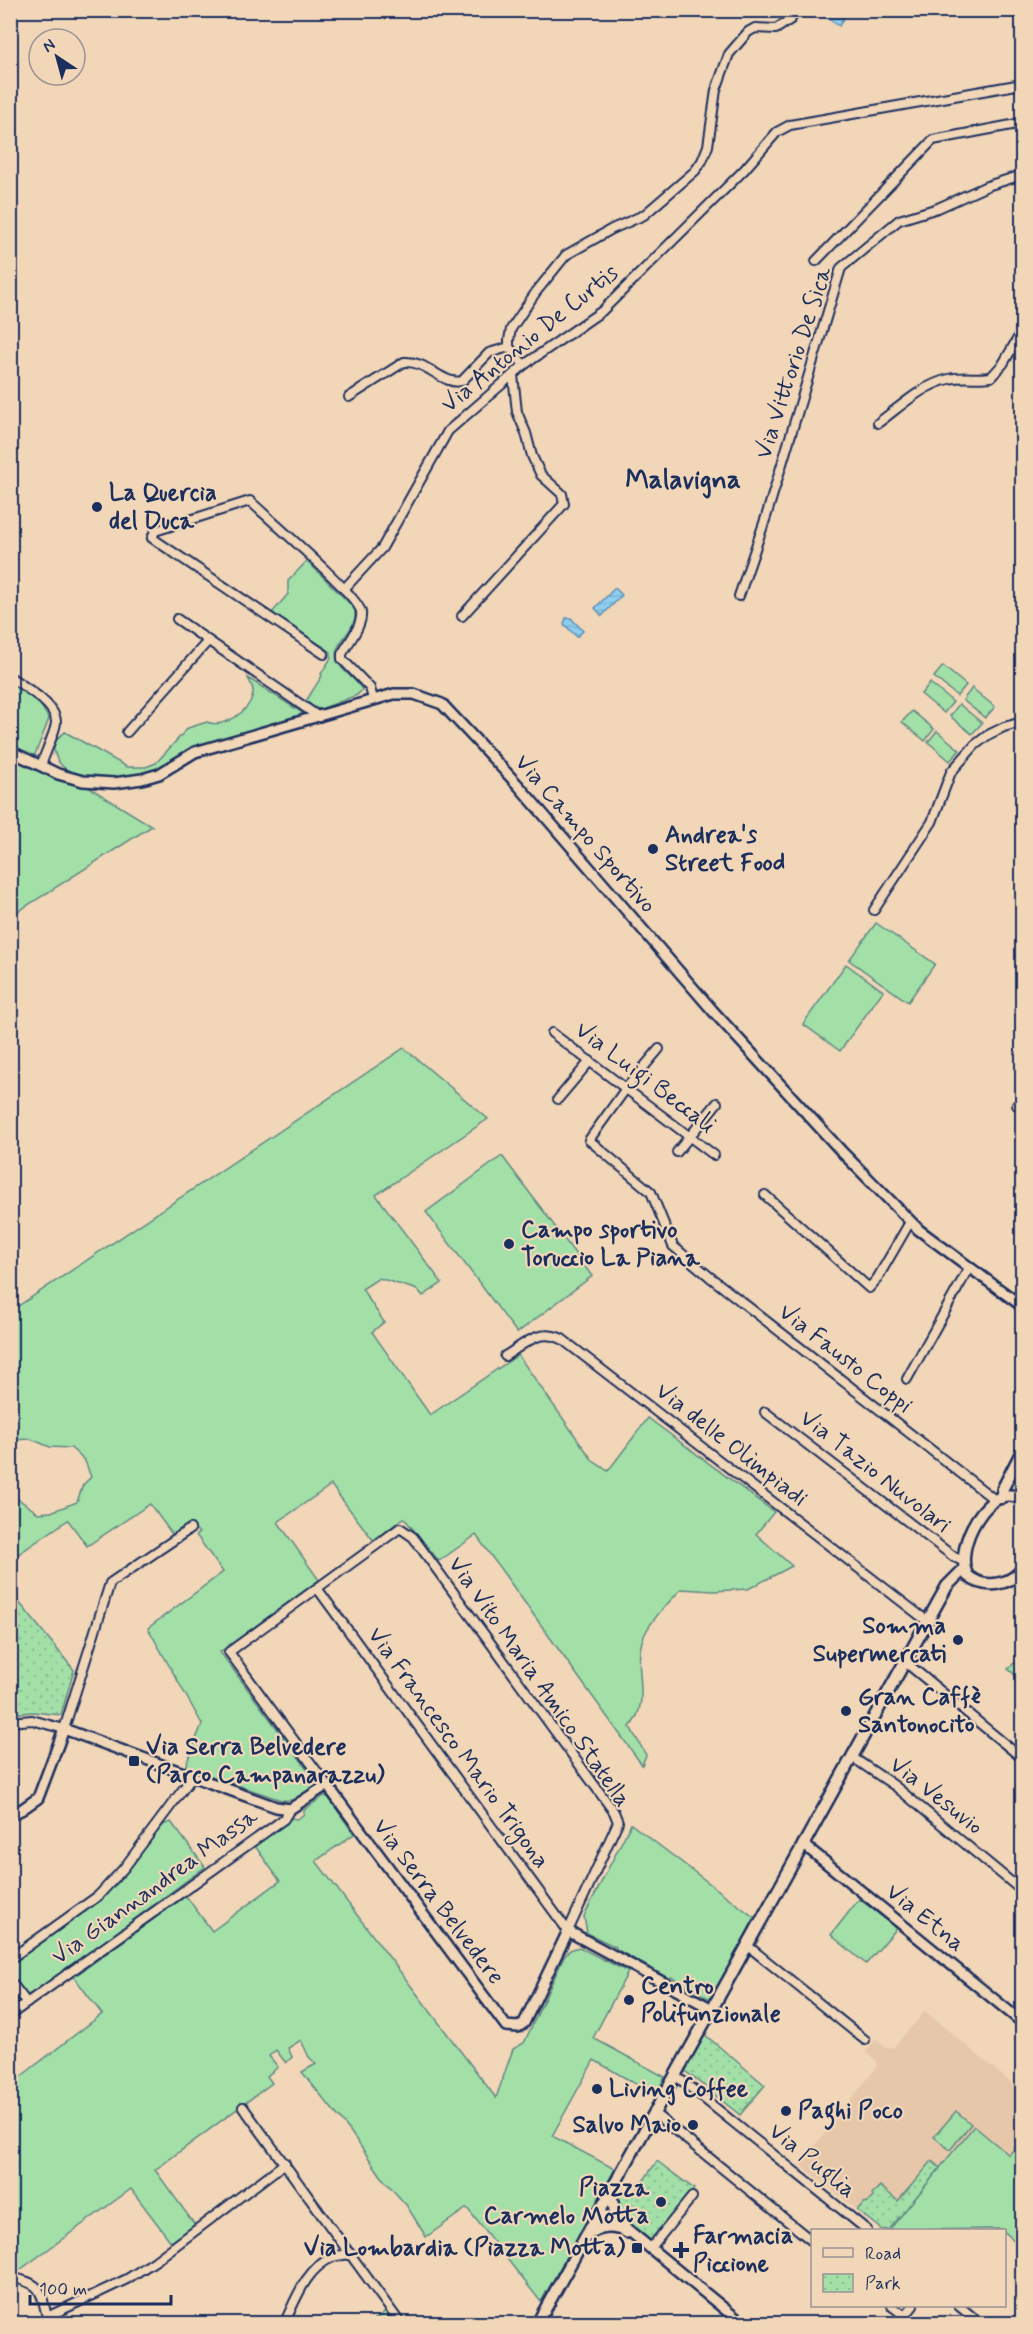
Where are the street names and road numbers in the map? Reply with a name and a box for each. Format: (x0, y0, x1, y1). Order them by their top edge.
street label: Via Antonio De Curtis (435, 258, 625, 420)
street label: Via Vittorio De Sica (748, 262, 840, 463)
street label: Via Campo Sportivo (507, 748, 663, 920)
street label: Via Luigi Beccali (567, 1015, 722, 1143)
street label: Via Fausto Coppi (772, 1297, 918, 1421)
street label: Via delle Olimpiadi (649, 1376, 813, 1514)
street label: Via Tazio Nuvolari (793, 1403, 957, 1541)
street label: Via Vito Maria Amico Statella (440, 1550, 638, 1814)
street label: Via Francesco Mario Trigona (358, 1621, 556, 1876)
street label: Via Vesuvio (883, 1750, 989, 1842)
street label: Via Giannandrea Massa (46, 1801, 265, 1972)
street label: Via Serra Belvedere (365, 1813, 511, 1991)
street label: Via Etna (879, 1877, 971, 1959)
street label: Via Puglia (760, 2116, 862, 2208)

